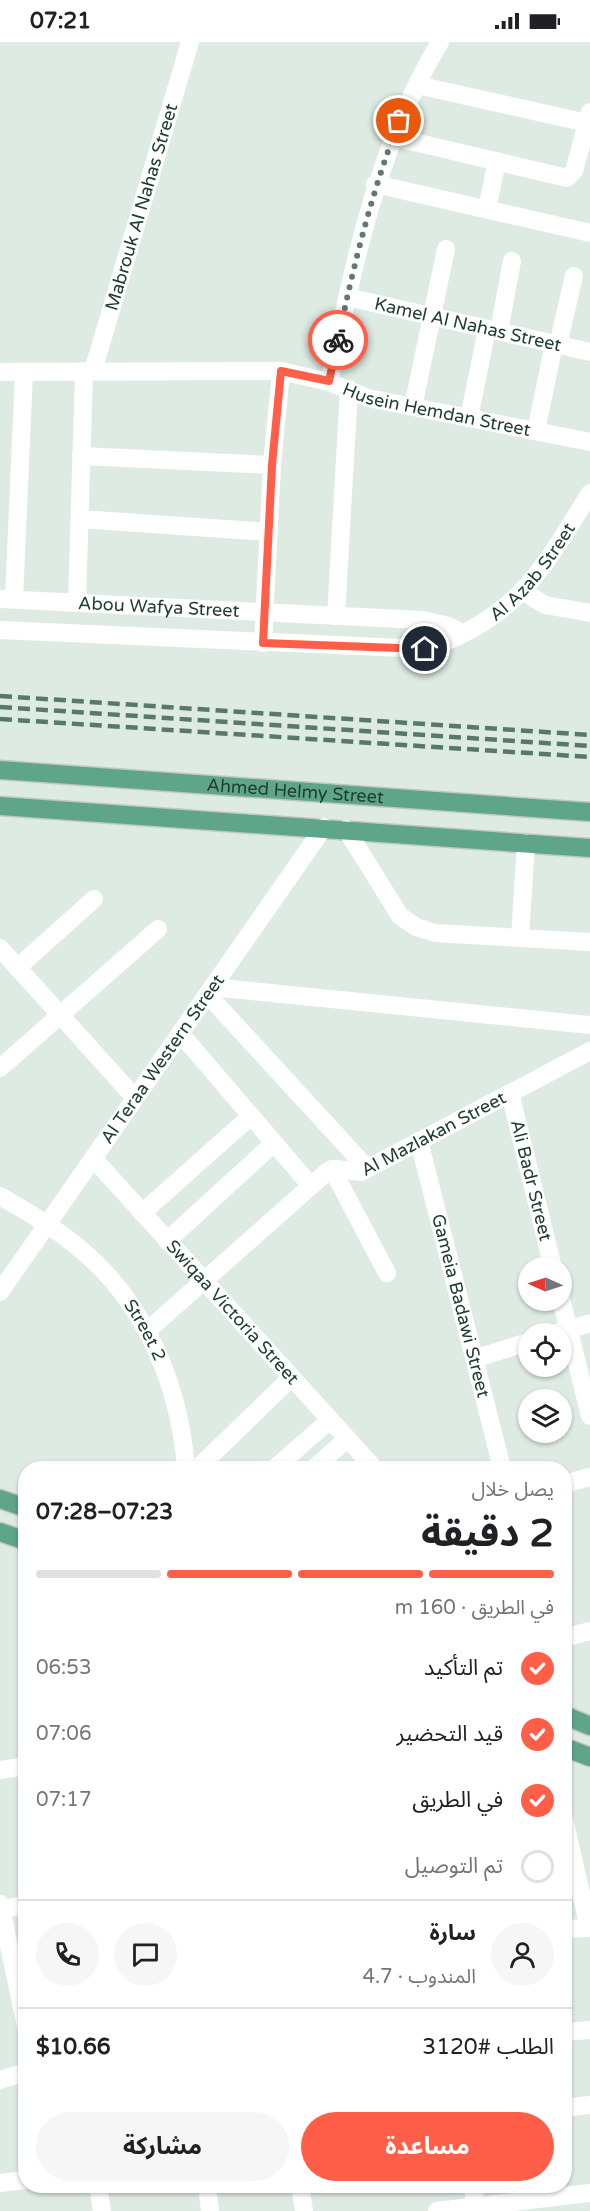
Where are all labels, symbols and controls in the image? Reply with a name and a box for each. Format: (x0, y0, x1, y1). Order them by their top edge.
text: 07:21 (30, 8, 91, 34)
pin (373, 95, 424, 146)
street label: Mabrouk Al Nahas Street (100, 101, 182, 313)
icon: bag (382, 104, 415, 137)
street label: Kamel Al Nahas Street (372, 293, 564, 356)
courier (308, 310, 368, 370)
icon: bike (322, 324, 355, 357)
street label: Husein Hemdan Street (339, 378, 533, 441)
street label: Al Azab Street (485, 519, 580, 626)
street label: Abou Wafya Street (78, 592, 240, 622)
pin (399, 623, 450, 674)
icon: home (408, 632, 441, 665)
street label: Ahmed Helmy Street (206, 774, 385, 808)
street label: Al Teraa Western Street (96, 970, 229, 1148)
street label: Al Mazlakan Street (357, 1086, 510, 1181)
street label: Ali Badr Street (506, 1118, 557, 1243)
street label: Gameia Badawi Street (427, 1212, 495, 1400)
street label: Swiqaa Victoria Street (162, 1235, 304, 1389)
north arrow (518, 1257, 572, 1311)
map controls (518, 1257, 572, 1443)
street label: Street 2 (119, 1295, 171, 1364)
button: locate (518, 1323, 572, 1377)
button: layers (518, 1389, 572, 1443)
text: يصل خلال (472, 1478, 554, 1502)
text: 07:23–07:28 (36, 1499, 173, 1525)
text: 2 دقيقة (421, 1510, 554, 1557)
text: في الطريق · 160 m (395, 1596, 554, 1620)
icon: check (521, 1652, 554, 1685)
text: تم التأكيد (424, 1655, 503, 1681)
text: 06:53 (36, 1656, 91, 1680)
icon: check (521, 1718, 554, 1751)
text: قيد التحضير (397, 1721, 503, 1747)
text: 07:06 (36, 1722, 91, 1746)
icon: check (521, 1784, 554, 1817)
text: في الطريق (412, 1787, 503, 1813)
text: 07:17 (36, 1788, 91, 1812)
text: تم التوصيل (405, 1853, 503, 1879)
text: سارة (430, 1920, 476, 1946)
button: phone (36, 1923, 99, 1986)
button: chat (114, 1923, 177, 1986)
button: person (491, 1923, 554, 1986)
text: المندوب · 4.7 (362, 1965, 476, 1989)
text: $10.66 (36, 2034, 111, 2060)
text: الطلب #3120 (422, 2034, 554, 2060)
button: مشاركة (36, 2112, 289, 2181)
button: مساعدة (301, 2112, 554, 2181)

